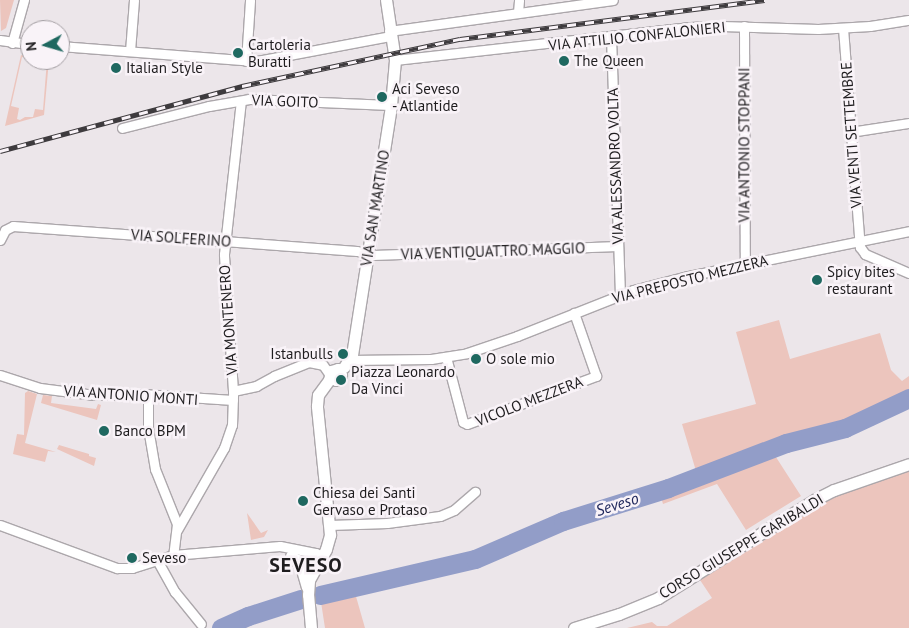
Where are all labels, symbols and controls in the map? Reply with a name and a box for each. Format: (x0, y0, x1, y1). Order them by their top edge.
street label: VIA ATTILIO CONFALONIERI (547, 18, 727, 54)
north arrow (20, 20, 70, 70)
place label: Cartoleria Buratti (248, 35, 311, 70)
text: N (22, 41, 41, 52)
marker: Cartoleria Buratti (232, 47, 244, 59)
place label: The Queen (574, 52, 644, 70)
marker: The Queen (558, 55, 570, 67)
place label: Italian Style (126, 59, 203, 77)
street label: VIA VENTI SETTEMBRE (837, 61, 865, 209)
marker: Italian Style (110, 62, 122, 74)
street label: VIA ANTONIO STOPPANI (735, 67, 753, 223)
place label: Aci Seveso - Atlantide (392, 79, 460, 114)
street label: VIA ALESSANDRO VOLTA (603, 87, 627, 245)
street label: VIA GOITO (251, 91, 319, 111)
marker: Aci Seveso - Atlantide (376, 91, 388, 103)
street label: VIA SAN MARTINO (357, 148, 393, 268)
street label: VIA SOLFERINO (130, 225, 232, 251)
street label: VIA VENTIQUATTRO MAGGIO (400, 239, 586, 263)
street label: VIA PREPOSTO MEZZERA (610, 251, 770, 307)
place label: Spicy bites restaurant (827, 262, 896, 297)
street label: VIA MONTENERO (215, 264, 241, 376)
marker: Spicy bites restaurant (811, 274, 823, 286)
place label: Istanbulls (270, 345, 333, 363)
marker: Istanbulls (337, 348, 349, 360)
place label: O sole mio (486, 350, 555, 368)
marker: O sole mio (470, 353, 482, 365)
place label: Piazza Leonardo Da Vinci (351, 362, 455, 397)
street label: VICOLO MEZZERA (473, 372, 585, 430)
marker: Piazza Leonardo Da Vinci (335, 374, 347, 386)
street label: VIA ANTONIO MONTI (63, 381, 199, 409)
place label: Banco BPM (114, 422, 186, 440)
marker: Banco BPM (98, 425, 110, 437)
place label: Chiesa dei Santi Gervaso e Protaso (313, 483, 427, 518)
water label: Seveso (593, 488, 641, 520)
street label: CORSO GIUSEPPE GARIBALDI (656, 490, 826, 602)
marker: Chiesa dei Santi Gervaso e Protaso (297, 495, 309, 507)
place label: Seveso (142, 549, 186, 567)
marker: Seveso (126, 552, 138, 564)
district label: SEVESO (268, 553, 344, 577)

